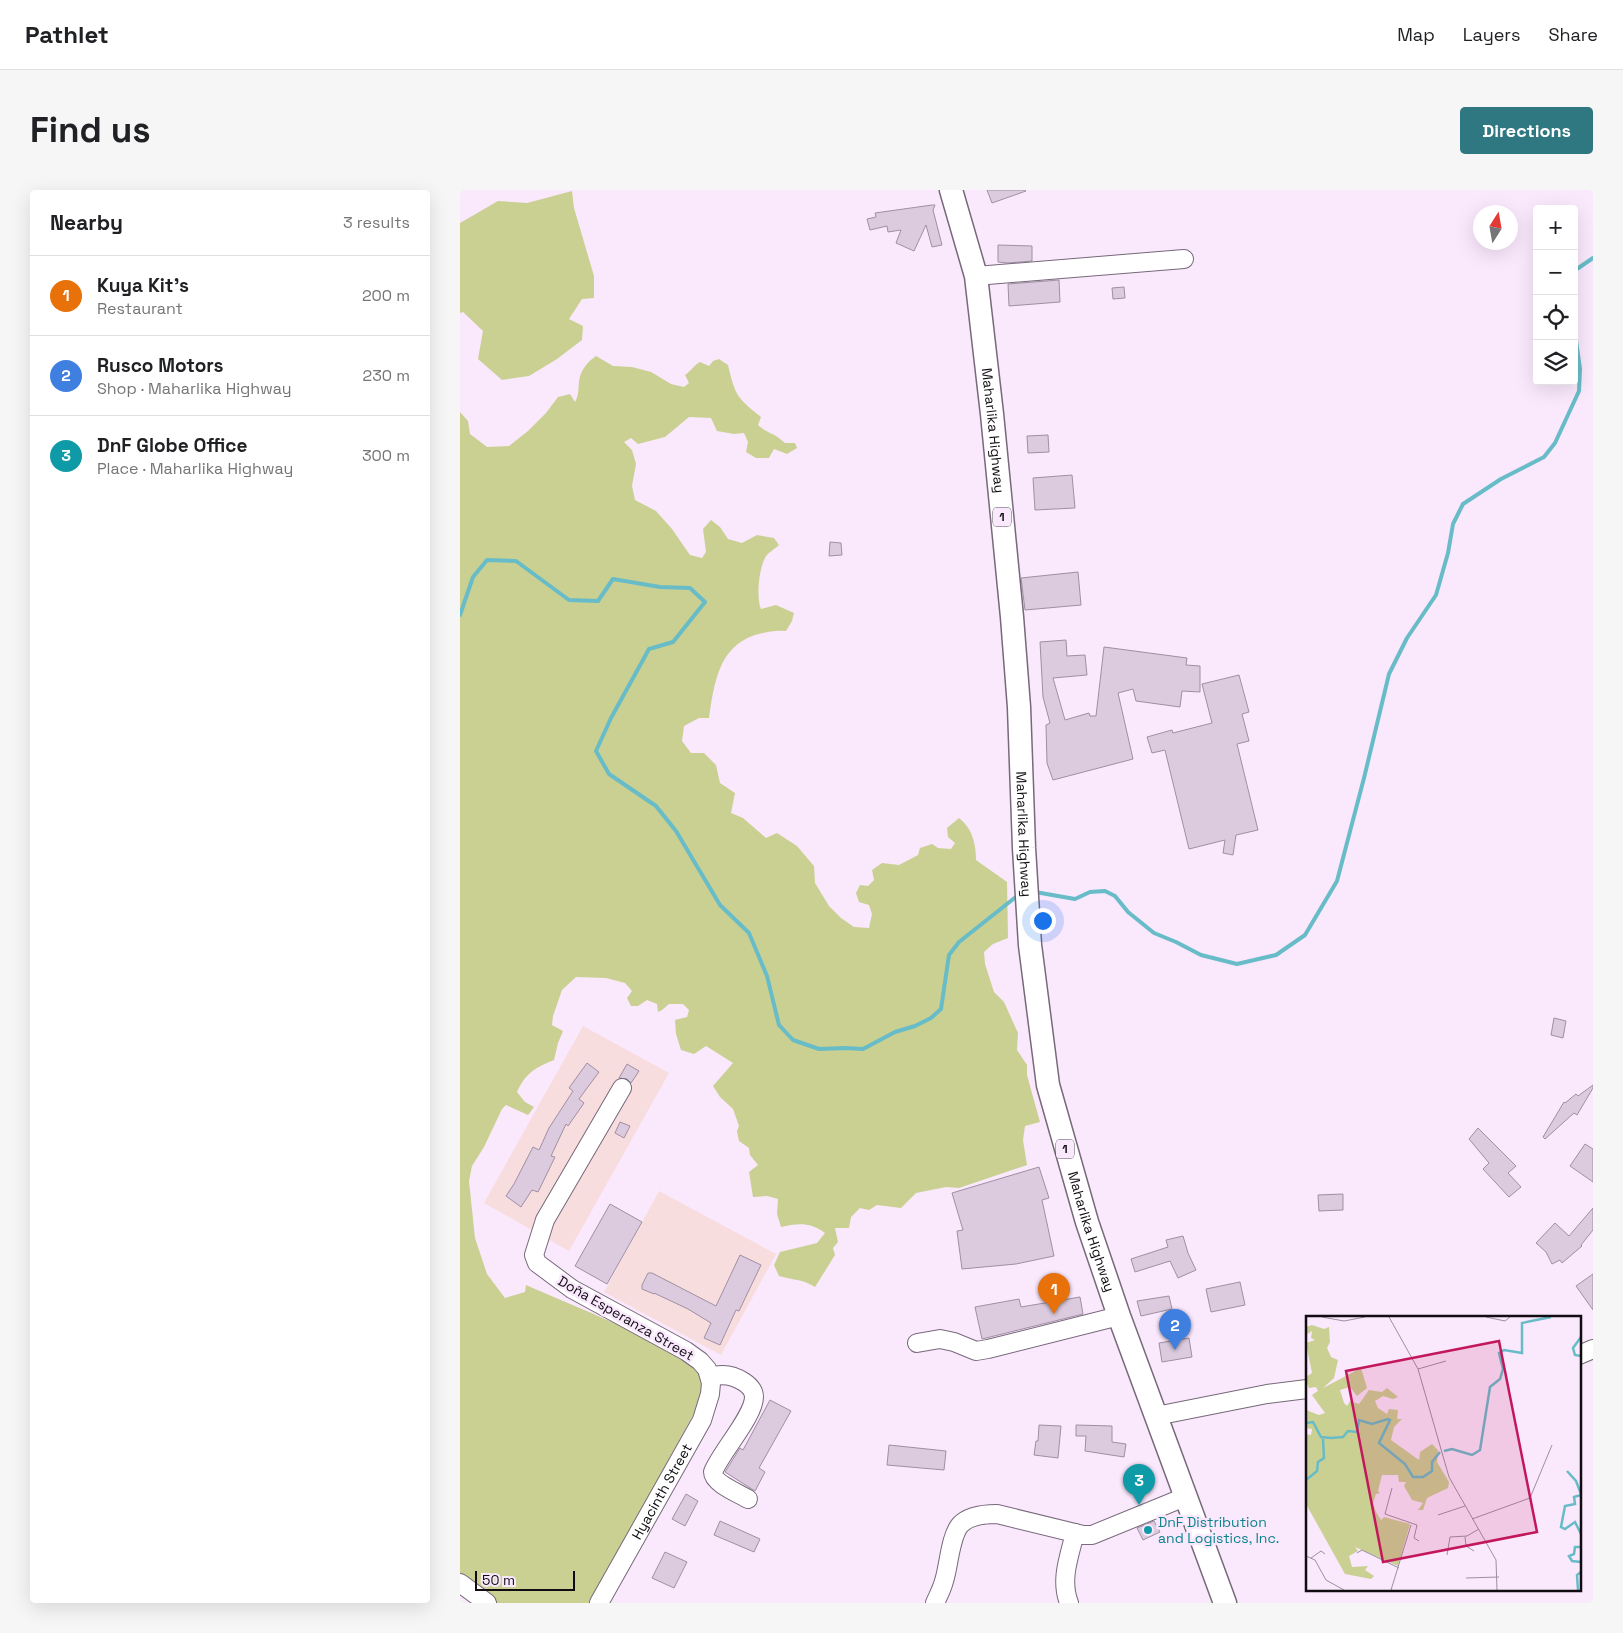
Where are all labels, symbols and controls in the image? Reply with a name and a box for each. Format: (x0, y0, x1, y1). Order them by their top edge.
text: Pathlet (25, 19, 109, 50)
text: Map (1397, 23, 1435, 46)
text: Layers (1463, 23, 1520, 46)
text: Share (1548, 23, 1598, 46)
button: Directions (1460, 107, 1593, 154)
text: Find us (30, 108, 151, 152)
north arrow (1473, 205, 1518, 250)
map controls (1533, 205, 1578, 385)
button: + (1533, 205, 1578, 250)
text: Nearby (50, 209, 123, 236)
text: 3 results (343, 212, 410, 233)
button: − (1533, 250, 1578, 295)
text: Kuya Kit's (97, 273, 189, 298)
text: 1 (62, 285, 70, 306)
text: 200 m (362, 285, 410, 306)
button: locate (1533, 295, 1578, 340)
text: Restaurant (97, 298, 183, 319)
button: layers (1533, 340, 1578, 385)
text: Rusco Motors (97, 353, 224, 378)
text: 2 (61, 365, 71, 386)
text: 230 m (363, 365, 410, 386)
street label: Maharlika Highway (978, 367, 1009, 494)
text: Shop · Maharlika Highway (97, 378, 292, 399)
text: DnF Globe Office (97, 433, 247, 458)
text: 3 (61, 445, 71, 466)
text: 300 m (362, 445, 410, 466)
text: Place · Maharlika Highway (97, 458, 293, 479)
road number: 1 (993, 508, 1011, 527)
street label: Maharlika Highway (1012, 771, 1036, 898)
your location (1030, 908, 1056, 934)
road number: 1 (1056, 1140, 1074, 1159)
street label: Maharlika Highway (1064, 1169, 1119, 1294)
street label: Doña Esperanza Street (555, 1272, 697, 1364)
pin: 1 (1038, 1273, 1070, 1314)
pin: 2 (1159, 1309, 1191, 1350)
inset map (1306, 1316, 1580, 1590)
street label: Hyacinth Street (628, 1440, 696, 1543)
pin: 3 (1123, 1464, 1155, 1505)
place label: DnF Distribution and Logistics, Inc. (1158, 1513, 1279, 1547)
marker: DnF Distribution and Logistics, Inc. (1142, 1524, 1154, 1536)
scale bar (475, 1568, 575, 1591)
text: 50 m (482, 1571, 515, 1589)

